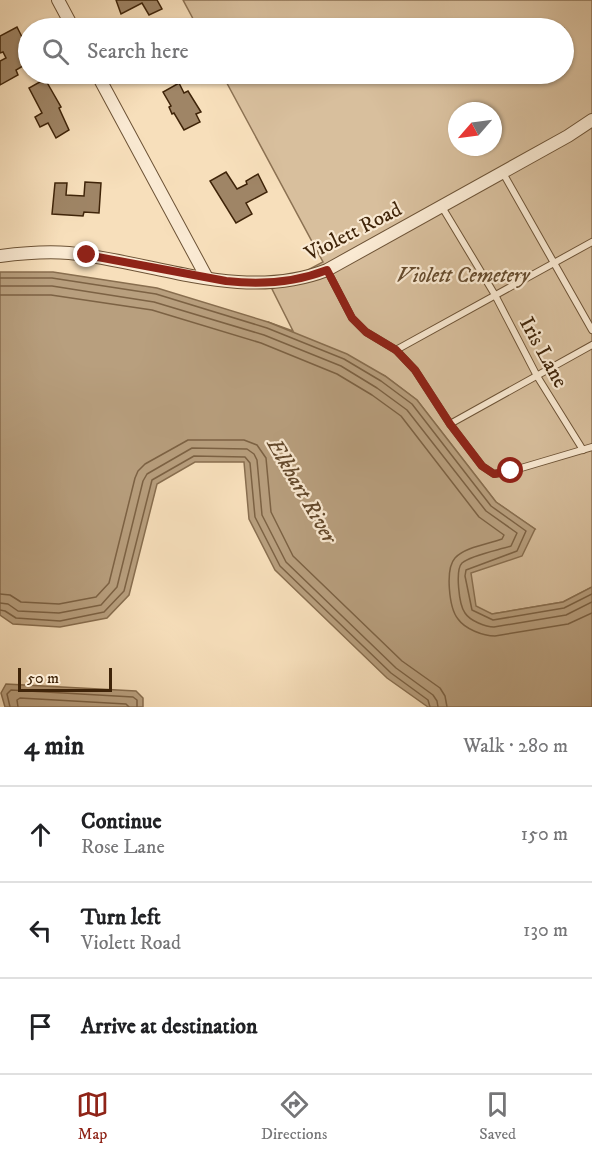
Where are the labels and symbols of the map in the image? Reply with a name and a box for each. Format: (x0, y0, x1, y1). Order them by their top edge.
north arrow (448, 102, 502, 156)
street label: Violett Road (300, 196, 407, 268)
route end (73, 241, 99, 267)
park label: Violett Cemetery (396, 263, 531, 289)
street label: Iris Lane (513, 312, 573, 393)
water label: Elkhart River (260, 432, 344, 550)
route start (497, 457, 523, 483)
scale bar (18, 665, 112, 692)

